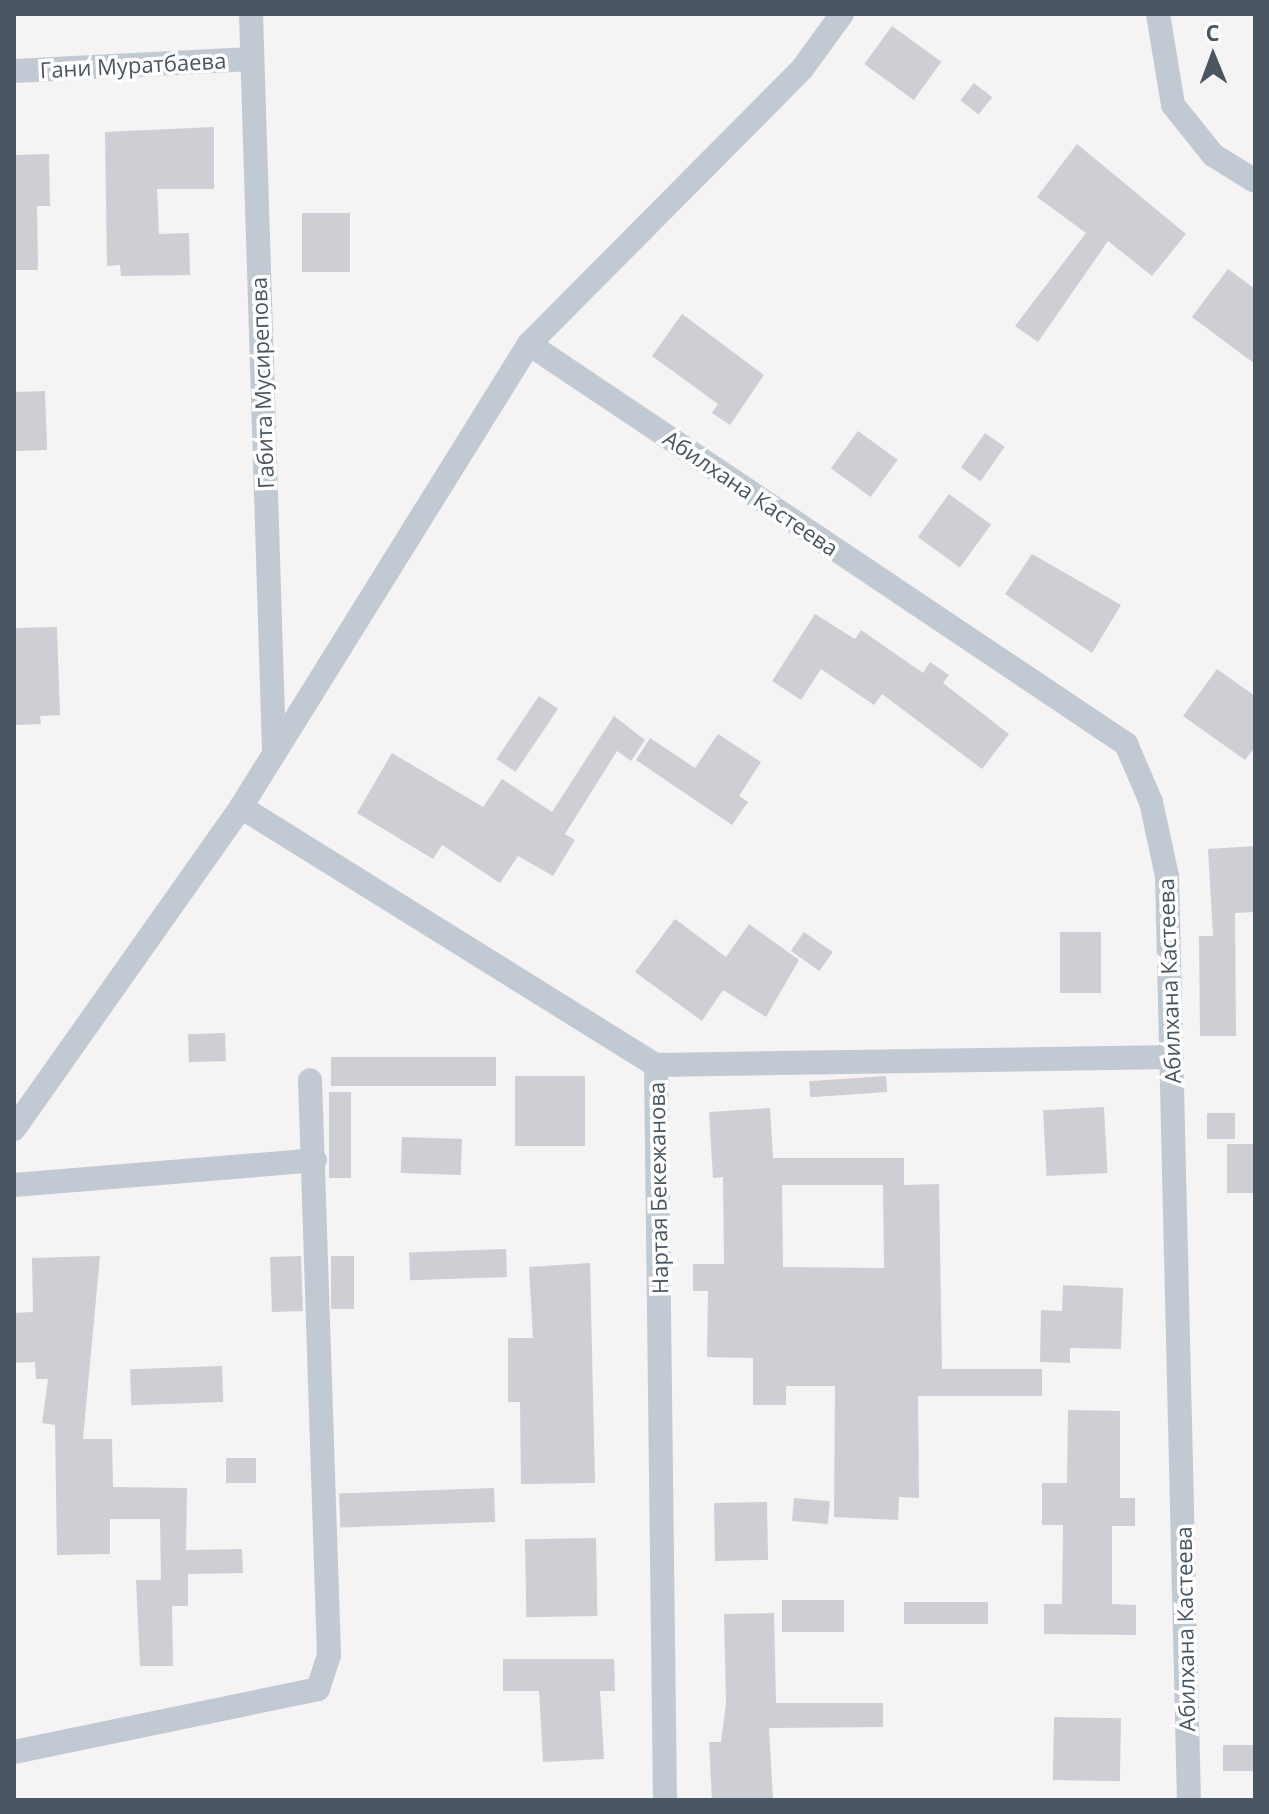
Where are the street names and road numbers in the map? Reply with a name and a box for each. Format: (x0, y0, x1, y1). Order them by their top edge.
street label: Гани Муратбаева (39, 47, 227, 83)
street label: Габита Мусирепова (245, 277, 279, 489)
street label: Абилхана Кастеева (659, 425, 843, 561)
street label: Абилхана Кастеева (1152, 878, 1186, 1084)
street label: Нартая Бекежанова (643, 1082, 673, 1294)
street label: Абилхана Кастеева (1170, 1526, 1200, 1732)

